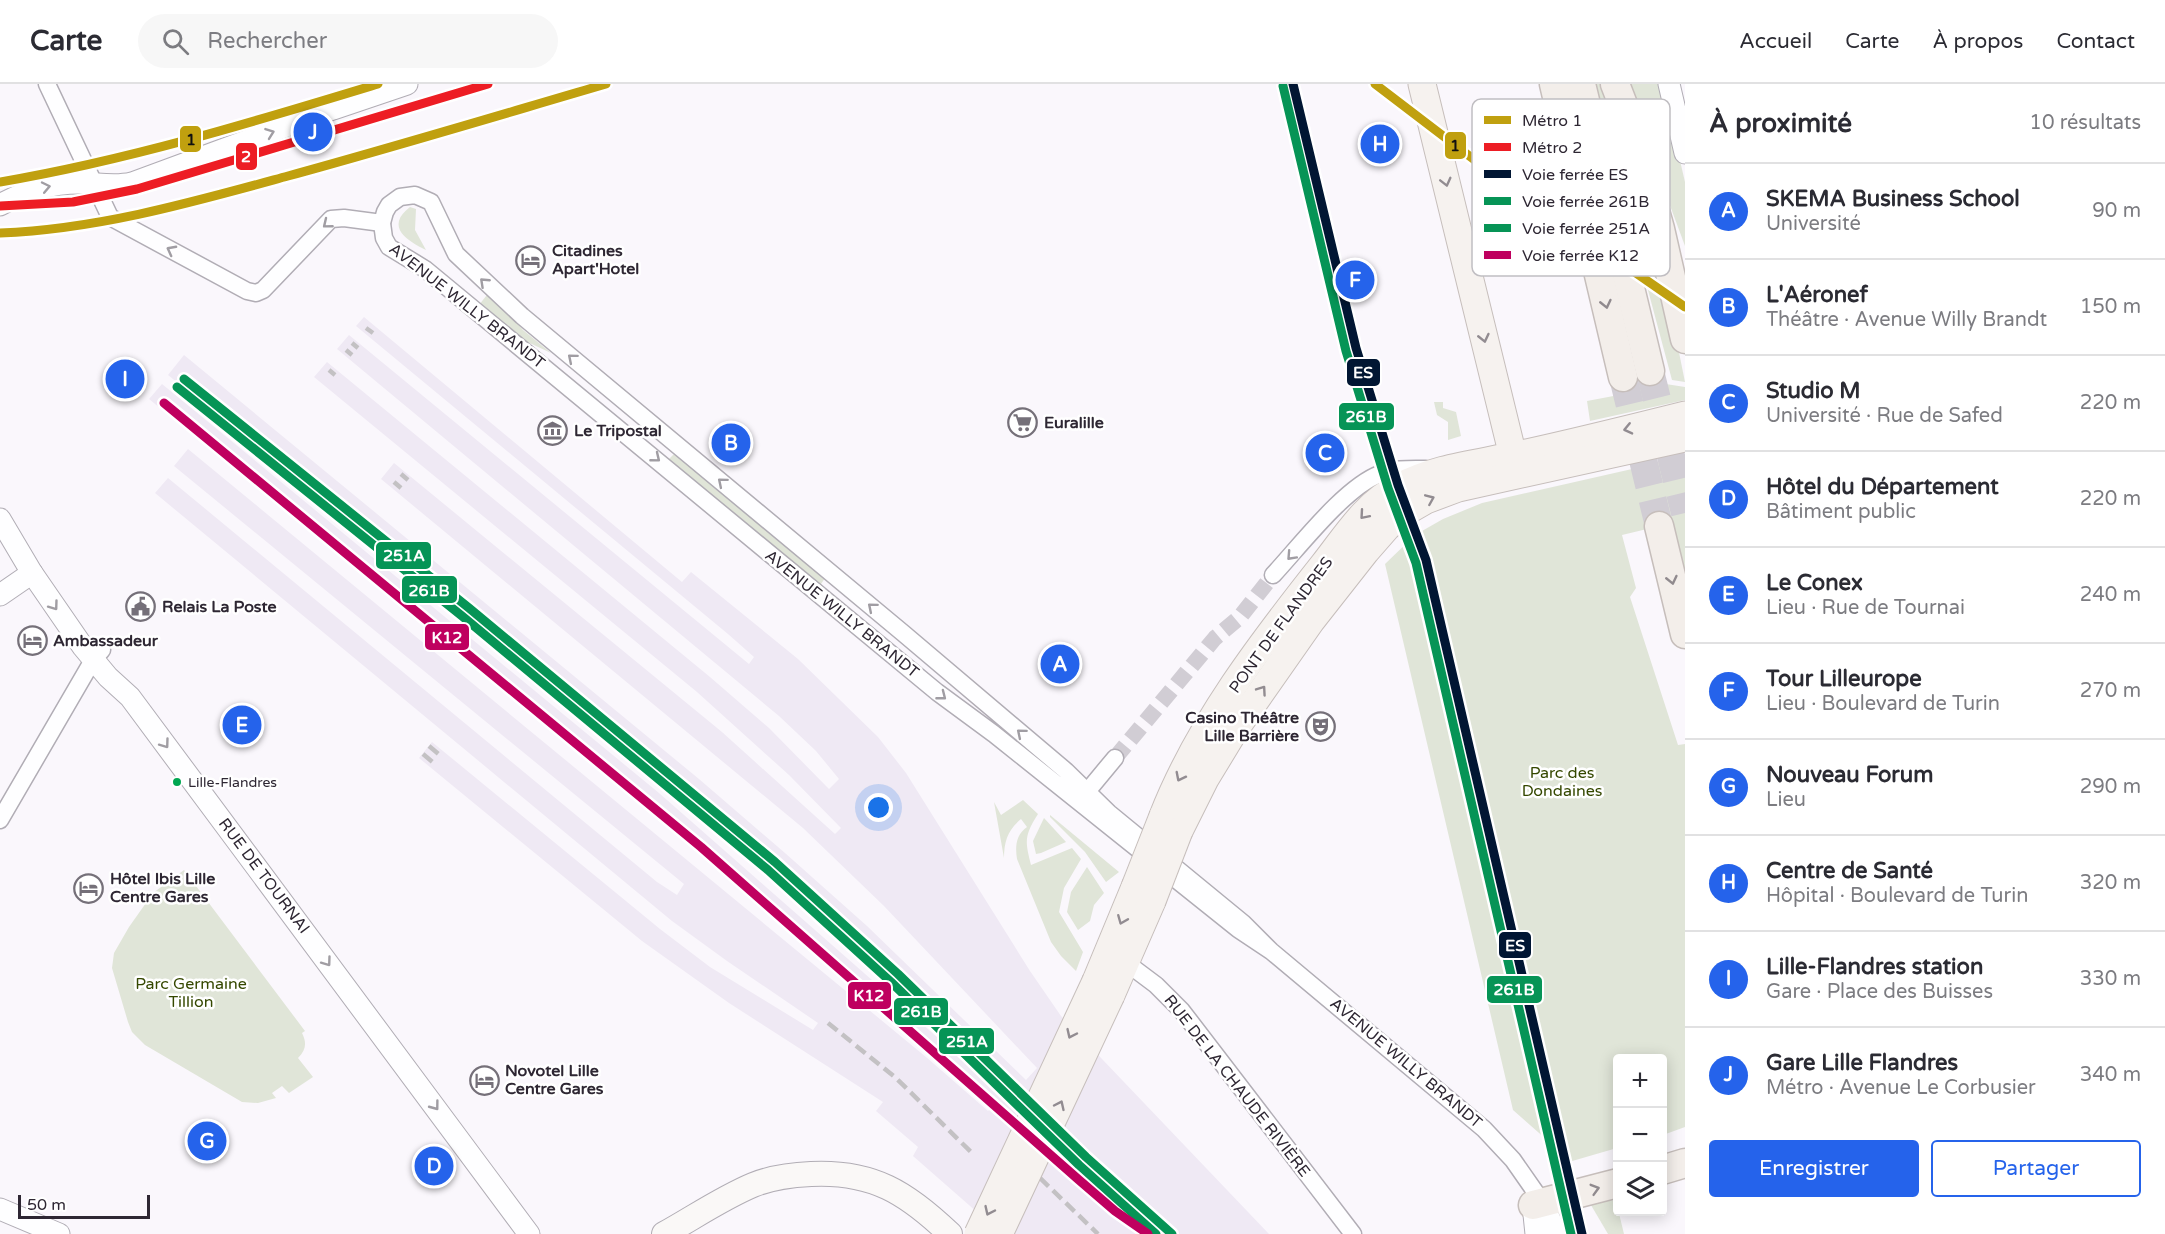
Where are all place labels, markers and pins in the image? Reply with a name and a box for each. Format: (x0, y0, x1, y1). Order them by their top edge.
pin: J (294, 110, 332, 154)
pin: H (1360, 122, 1400, 166)
place label: Citadines Apart'Hotel (552, 241, 639, 279)
hotel icon: Citadines Apart'Hotel (515, 244, 547, 276)
pin: F (1336, 258, 1374, 302)
pin: I (106, 356, 144, 402)
supermarket icon: Euralille (1007, 407, 1039, 439)
place label: Euralille (1044, 413, 1104, 433)
museum icon: Le Tripostal (537, 415, 569, 447)
pin: B (712, 420, 750, 466)
place label: Le Tripostal (574, 421, 662, 441)
pin: C (1306, 430, 1344, 476)
public building icon: Relais La Poste (125, 591, 157, 623)
place label: Relais La Poste (162, 597, 277, 617)
hotel icon: Ambassadeur (16, 625, 48, 657)
place label: Ambassadeur (53, 631, 159, 651)
pin: A (1040, 642, 1080, 686)
pin: E (222, 702, 262, 748)
place label: Casino Théâtre Lille Barrière (1185, 708, 1299, 746)
theatre icon: Casino Théâtre Lille Barrière (1304, 711, 1336, 743)
place label: Lille-Flandres (188, 774, 277, 791)
marker: Lille-Flandres (171, 776, 183, 788)
place label: Hôtel Ibis Lille Centre Gares (110, 869, 215, 907)
hotel icon: Hôtel Ibis Lille Centre Gares (73, 872, 105, 904)
place label: Novotel Lille Centre Gares (505, 1061, 604, 1099)
hotel icon: Novotel Lille Centre Gares (468, 1064, 500, 1096)
pin: G (188, 1118, 226, 1164)
pin: D (414, 1144, 454, 1188)

